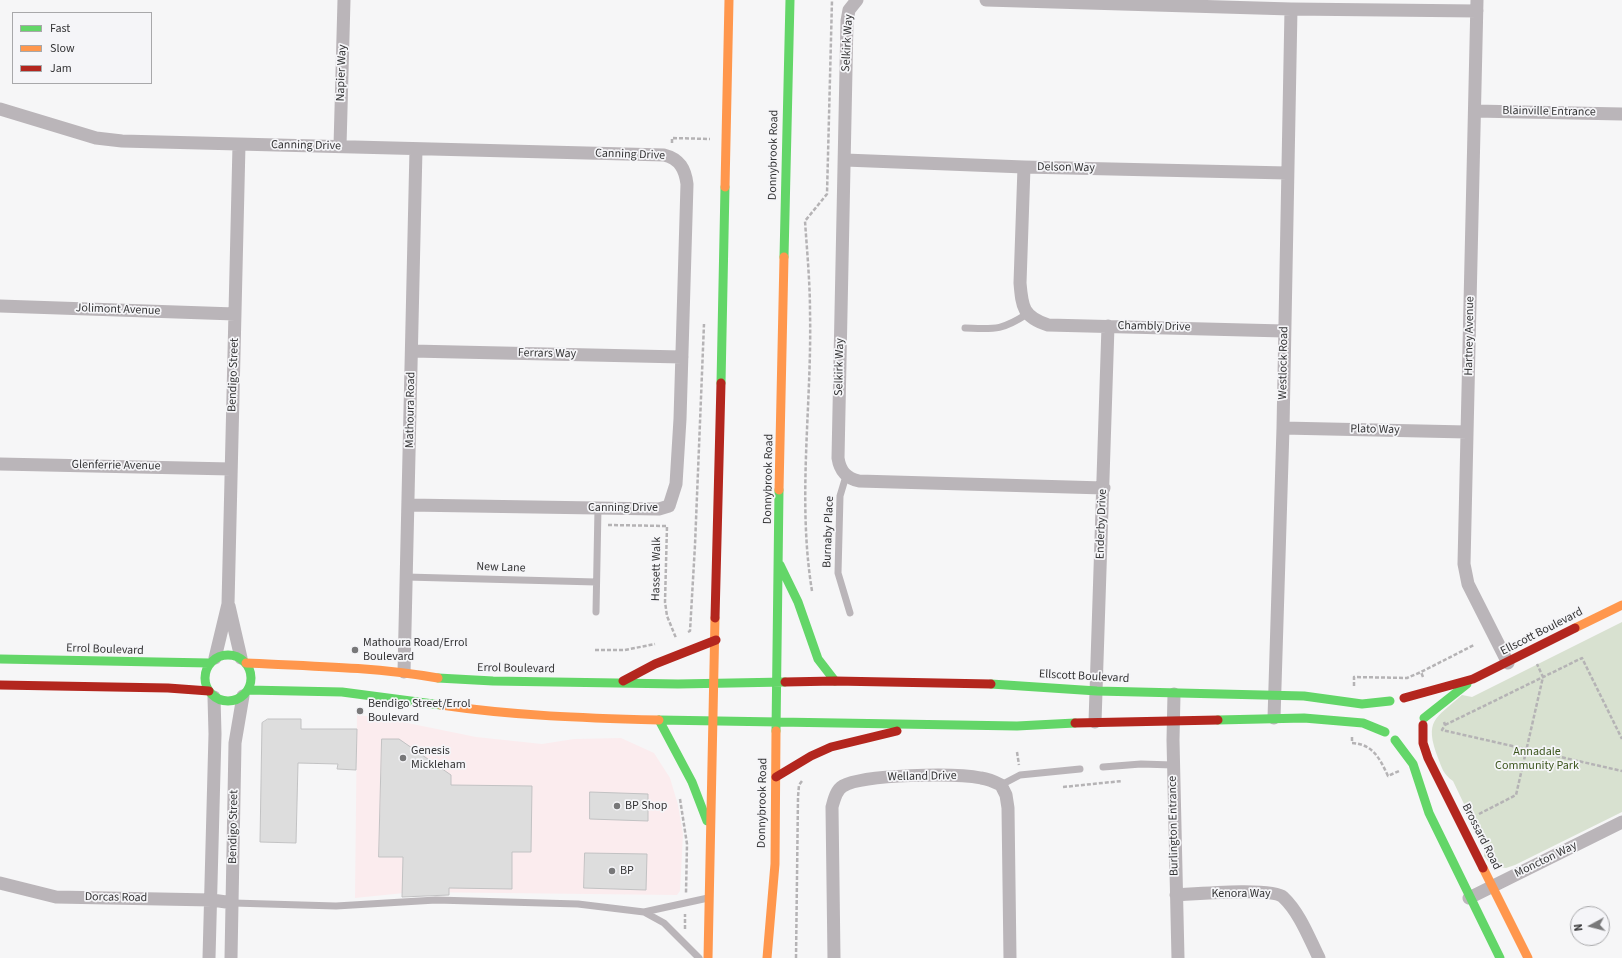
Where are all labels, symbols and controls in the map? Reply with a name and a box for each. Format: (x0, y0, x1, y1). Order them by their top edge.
legend (12, 12, 152, 84)
street label: Selkirk Way (839, 14, 857, 72)
text: Fast (50, 20, 70, 37)
text: Slow (50, 40, 75, 57)
street label: Napier Way (334, 44, 350, 102)
text: Jam (50, 60, 72, 77)
street label: Blainville Entrance (1502, 104, 1596, 120)
street label: Donnybrook Road (766, 110, 782, 200)
street label: Canning Drive (271, 138, 341, 154)
street label: Canning Drive (595, 147, 665, 163)
street label: Delson Way (1037, 160, 1095, 176)
street label: Hartney Avenue (1462, 296, 1478, 376)
street label: Jolimont Avenue (75, 301, 161, 319)
street label: Chambly Drive (1117, 319, 1191, 335)
street label: Westlock Road (1276, 326, 1292, 400)
street label: Bendigo Street (226, 338, 242, 412)
street label: Selkirk Way (832, 338, 848, 396)
street label: Ferrars Way (518, 346, 576, 362)
street label: Mathoura Road (403, 372, 419, 448)
street label: Plato Way (1350, 422, 1400, 438)
street label: Donnybrook Road (761, 434, 777, 524)
street label: Glenferrie Avenue (71, 458, 161, 474)
street label: Enderby Drive (1094, 489, 1110, 559)
street label: Burnaby Place (821, 496, 837, 568)
street label: Canning Drive (588, 501, 658, 515)
street label: Hassett Walk (649, 537, 665, 601)
street label: New Lane (476, 560, 526, 576)
street label: Ellscott Boulevard (1498, 605, 1586, 659)
place label: Mathoura Road/Errol Boulevard (363, 636, 468, 664)
street label: Errol Boulevard (66, 641, 144, 659)
marker: Mathoura Road/Errol Boulevard (350, 645, 360, 655)
street label: Errol Boulevard (477, 661, 555, 677)
street label: Ellscott Boulevard (1038, 667, 1130, 687)
place label: Bendigo Street/Errol Boulevard (368, 697, 470, 725)
marker: Bendigo Street/Errol Boulevard (355, 706, 365, 716)
place label: Genesis Mickleham (411, 744, 466, 772)
park label: Annadale Community Park (1495, 745, 1579, 773)
marker: Genesis Mickleham (398, 753, 408, 763)
street label: Donnybrook Road (755, 758, 771, 848)
street label: Welland Drive (887, 769, 957, 785)
street label: Burlington Entrance (1166, 776, 1182, 876)
street label: Bendigo Street (226, 790, 242, 864)
place label: BP Shop (625, 799, 667, 813)
marker: BP Shop (612, 801, 622, 811)
street label: Brossard Road (1458, 801, 1504, 873)
street label: Moncton Way (1513, 839, 1579, 881)
place label: BP (620, 864, 634, 878)
marker: BP (607, 866, 617, 876)
street label: Kenora Way (1211, 887, 1271, 901)
street label: Dorcas Road (85, 890, 147, 906)
north arrow (1570, 906, 1610, 946)
text: N (1571, 923, 1586, 932)

